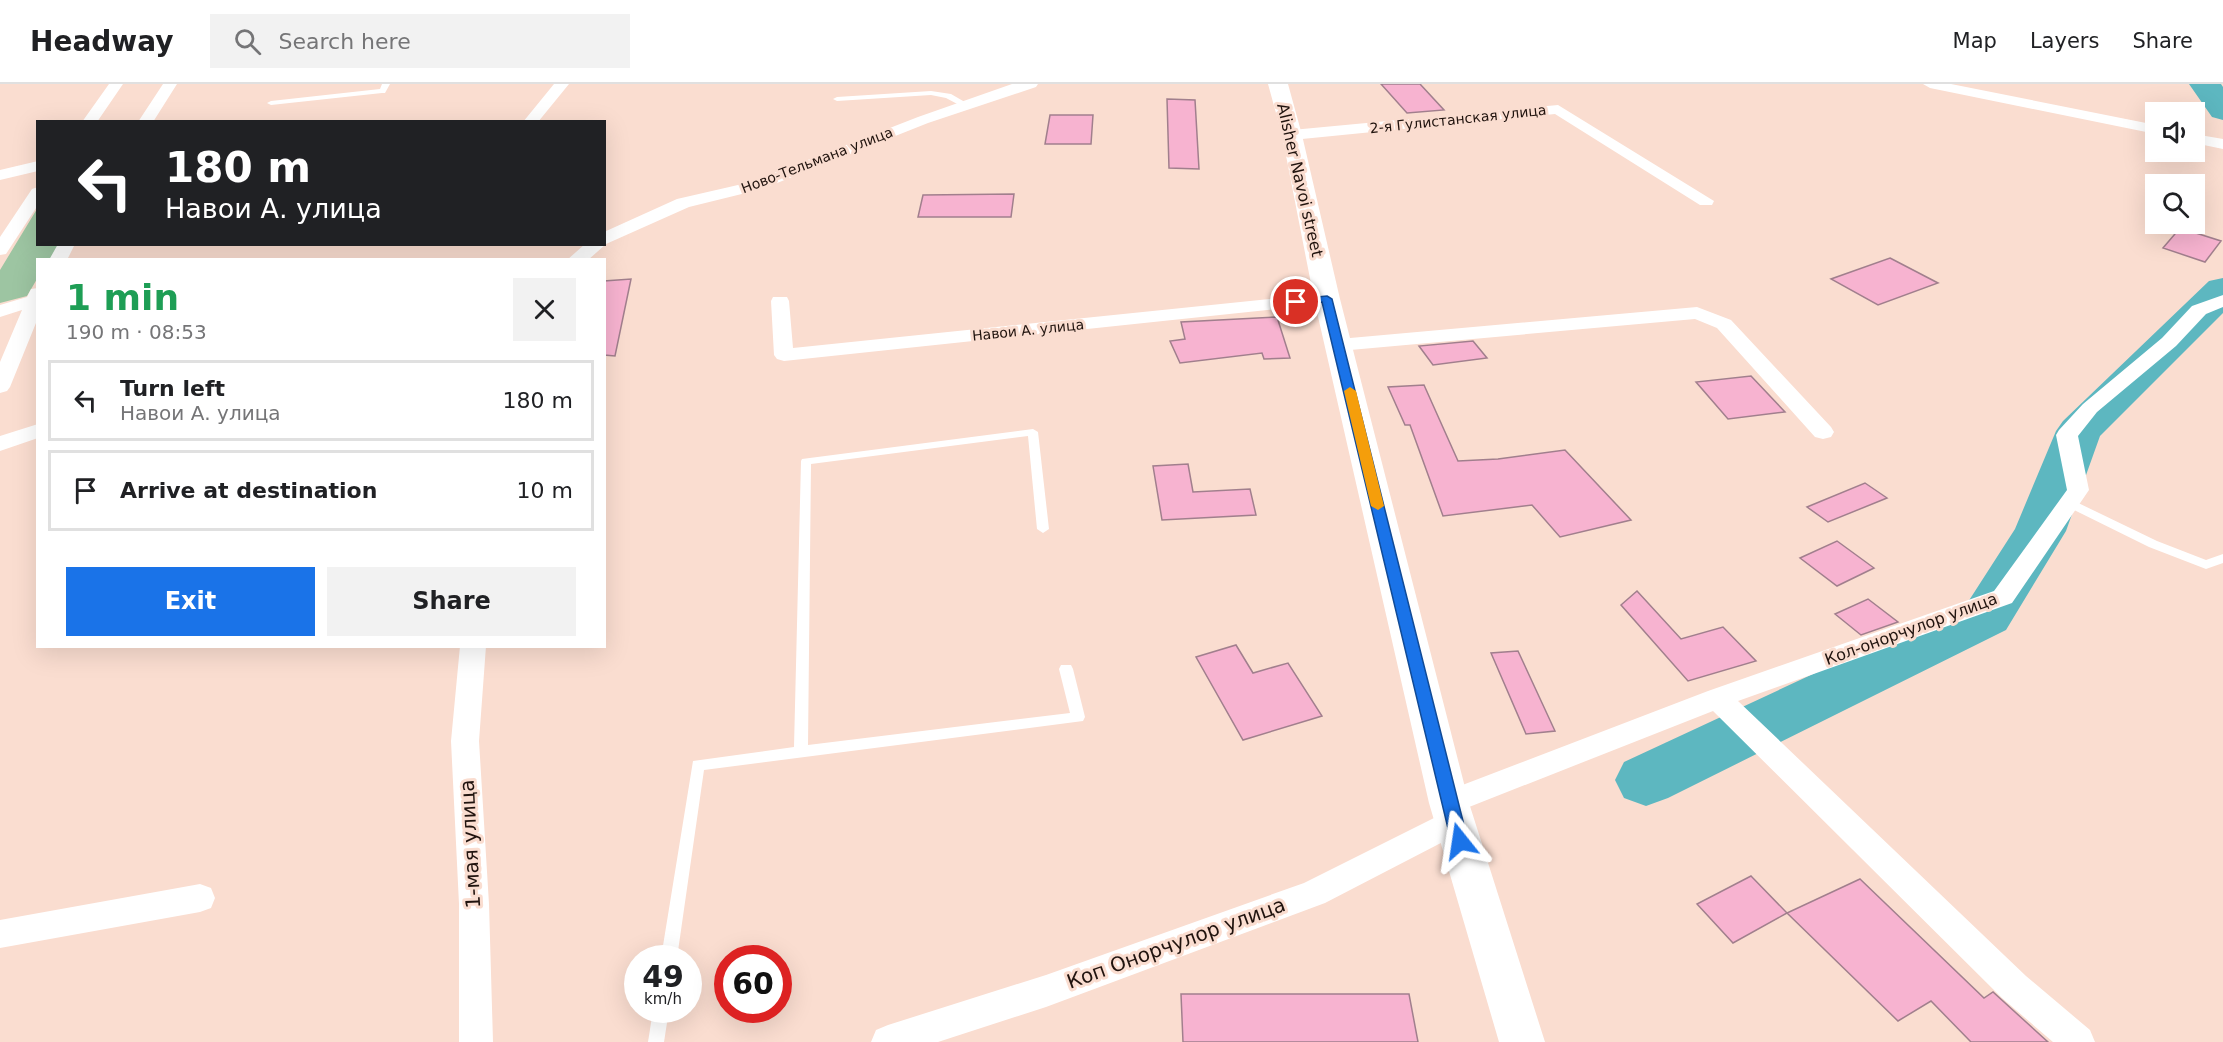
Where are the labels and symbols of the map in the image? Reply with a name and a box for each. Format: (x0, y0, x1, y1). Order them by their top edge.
street label: Alisher Navoi street (1273, 101, 1327, 259)
street label: 2-я Гулистанская улица (1369, 102, 1547, 136)
street label: Ново-Тельмана улица (739, 124, 895, 196)
pin (1270, 276, 1321, 327)
street label: Навои А. улица (971, 316, 1085, 344)
street label: Кол-онорчулор улица (1822, 589, 2000, 669)
street label: 1-мая улица (455, 779, 485, 909)
position arrow (1428, 809, 1492, 873)
street label: Коп Онорчулор улица (1063, 892, 1289, 994)
speed limit sign: 60 (714, 945, 792, 1023)

